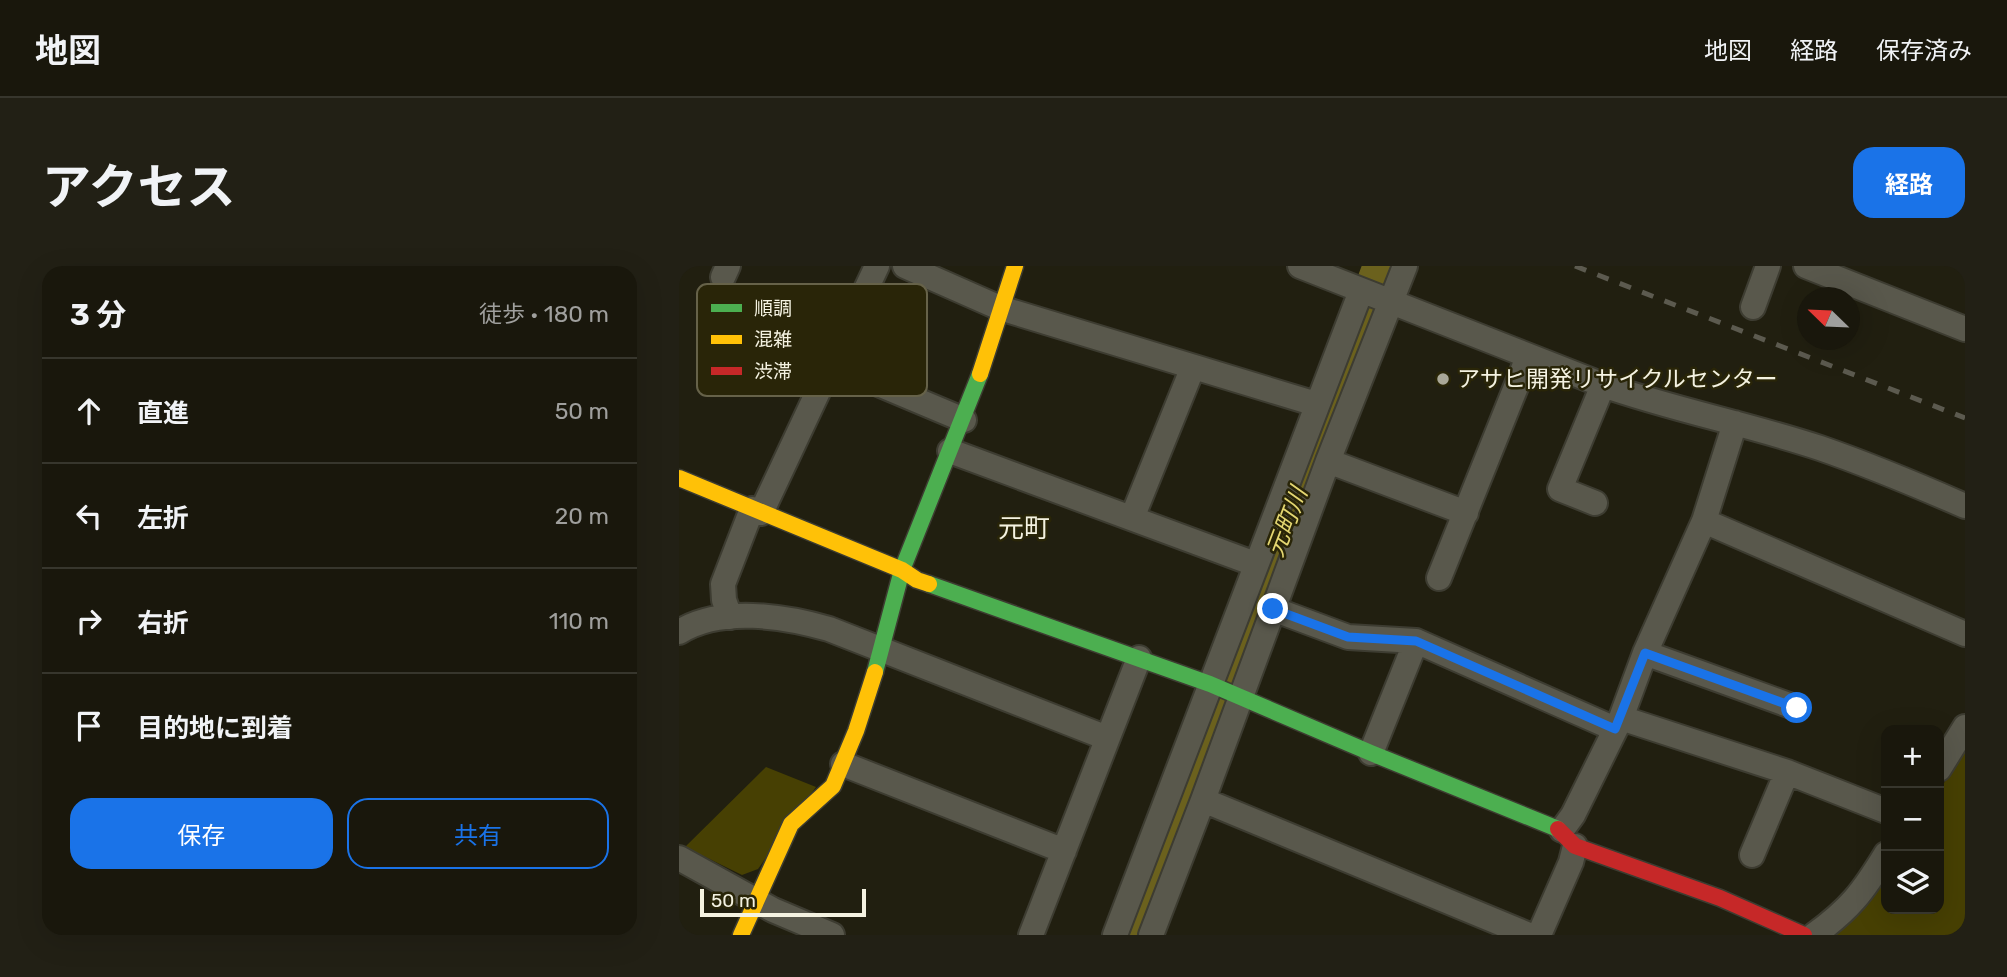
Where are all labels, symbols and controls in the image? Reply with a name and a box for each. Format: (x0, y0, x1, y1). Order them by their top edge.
text: 地図 (35, 31, 101, 70)
text: 地図 (1704, 37, 1752, 65)
text: 経路 (1790, 37, 1838, 65)
text: 保存済み (1876, 37, 1972, 65)
button: 経路 (1853, 147, 1965, 218)
text: アクセス (42, 158, 236, 216)
legend (697, 284, 927, 396)
north arrow (1797, 287, 1860, 350)
text: 3 分 (70, 297, 126, 333)
text: 順調 (754, 297, 792, 320)
text: 徒歩 · 180 m (479, 300, 609, 328)
text: 混雑 (754, 328, 792, 351)
text: 渋滞 (754, 360, 792, 383)
place label: アサヒ開発リサイクルセンター (1457, 365, 1778, 393)
marker: アサヒ開発リサイクルセンター (1435, 371, 1451, 387)
icon: ahead (70, 392, 108, 430)
text: 50 m (555, 397, 609, 425)
text: 直進 (137, 398, 189, 429)
water label: 元町川 (1261, 481, 1314, 561)
icon: left (70, 497, 108, 535)
text: 20 m (555, 502, 609, 530)
text: 左折 (137, 503, 189, 534)
district label: 元町 (998, 513, 1050, 544)
route end (1257, 593, 1288, 624)
icon: right (70, 602, 108, 640)
text: 110 m (549, 607, 609, 635)
text: 右折 (137, 608, 189, 639)
route start (1781, 692, 1812, 723)
icon: arrive (70, 707, 108, 745)
text: 目的地に到着 (137, 713, 293, 744)
map controls (1881, 725, 1944, 914)
button: + (1881, 725, 1944, 788)
button: − (1881, 788, 1944, 851)
button: 保存 (70, 798, 333, 869)
button: 共有 (347, 798, 609, 869)
button: layers (1881, 851, 1944, 914)
scale bar (700, 886, 866, 918)
text: 50 m (711, 889, 756, 912)

